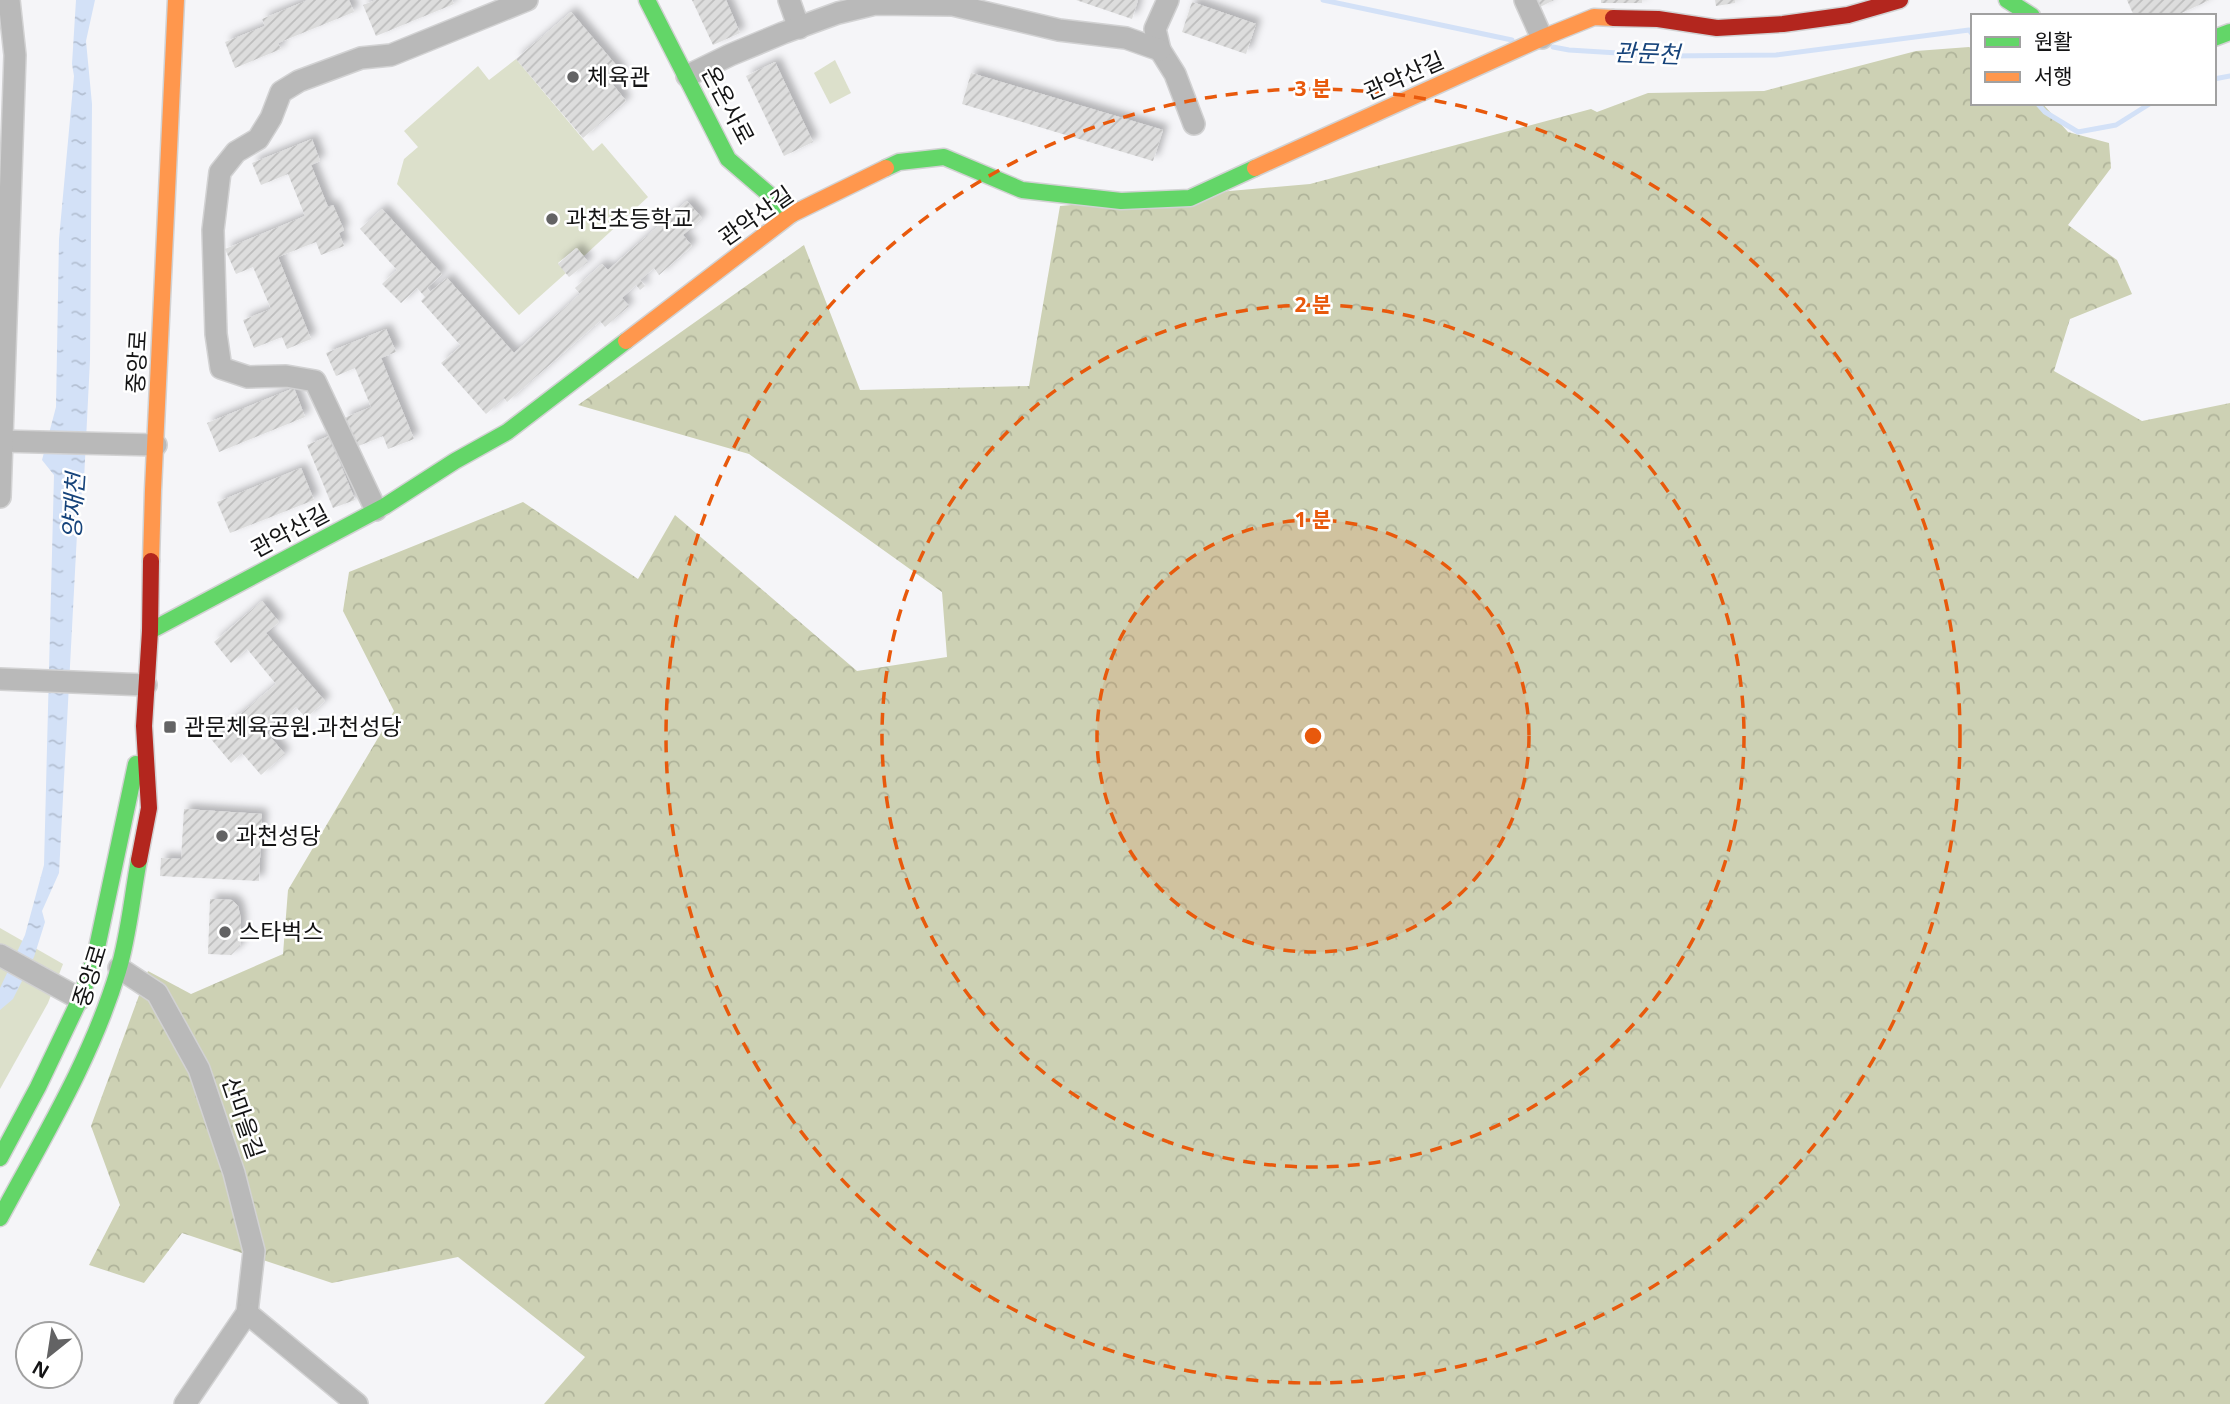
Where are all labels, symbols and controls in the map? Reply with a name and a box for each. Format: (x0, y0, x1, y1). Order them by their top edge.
legend (1971, 14, 2216, 105)
text: 원활 (2034, 27, 2073, 55)
water label: 관문천 (1613, 35, 1684, 70)
street label: 관악산길 (1358, 43, 1449, 107)
place label: 체육관 (587, 60, 650, 92)
street label: 온온사로 (695, 60, 763, 149)
text: 서행 (2034, 62, 2073, 90)
marker: 체육관 (565, 69, 581, 85)
text: 3 분 (1295, 74, 1331, 102)
street label: 관악산길 (712, 178, 799, 253)
place label: 과천초등학교 (566, 202, 693, 234)
marker: 과천초등학교 (544, 211, 560, 227)
text: 2 분 (1295, 290, 1331, 318)
street label: 중앙로 (118, 329, 154, 394)
water label: 양재천 (54, 469, 91, 540)
street label: 관악산길 (245, 496, 334, 564)
text: 1 분 (1295, 505, 1331, 533)
place label: 관문체육공원.과천성당 (184, 710, 402, 742)
marker: 관문체육공원.과천성당 (162, 719, 178, 735)
centre of rings (1301, 724, 1325, 748)
place label: 과천성당 (236, 819, 321, 851)
marker: 과천성당 (214, 828, 230, 844)
place label: 스타벅스 (239, 915, 324, 947)
marker: 스타벅스 (217, 924, 233, 940)
street label: 중앙로 (64, 941, 114, 1011)
street label: 산마을길 (215, 1072, 273, 1163)
north arrow (14, 1320, 84, 1390)
text: N (27, 1355, 54, 1385)

